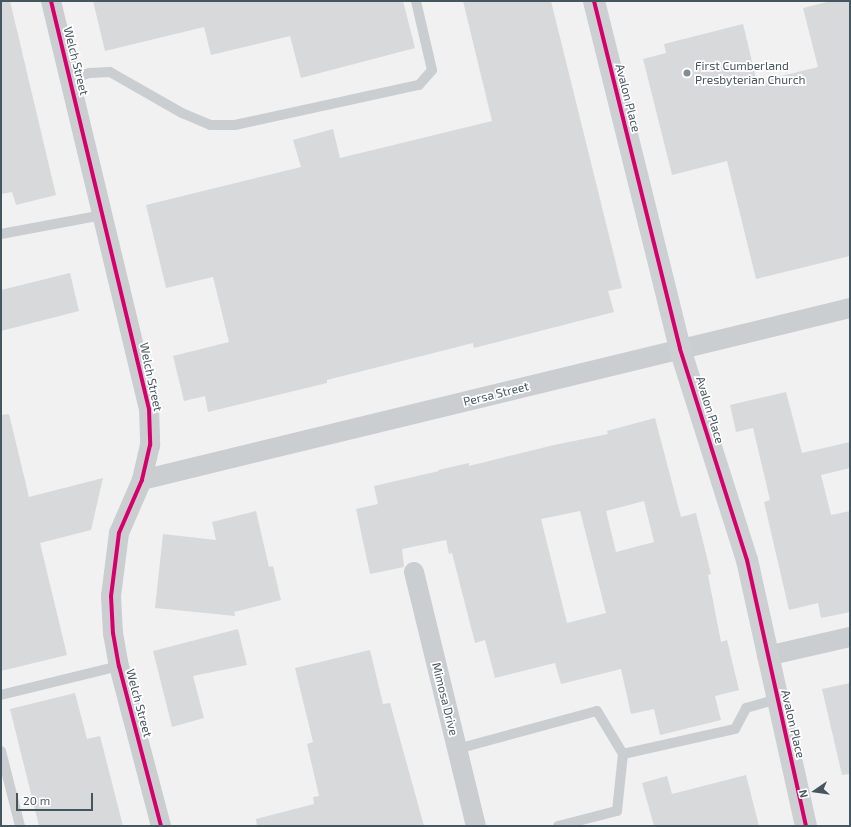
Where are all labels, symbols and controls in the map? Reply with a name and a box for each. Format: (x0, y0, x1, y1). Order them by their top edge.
street label: Welch Street (61, 25, 91, 97)
place label: First Cumberland Presbyterian Church (695, 59, 806, 87)
street label: Avalon Place (613, 62, 643, 134)
marker: First Cumberland Presbyterian Church (682, 68, 692, 78)
street label: Welch Street (137, 341, 165, 413)
street label: Avalon Place (693, 375, 727, 445)
street label: Persa Street (462, 379, 530, 409)
street label: Mimosa Drive (429, 661, 461, 737)
street label: Welch Street (123, 667, 155, 739)
street label: Avalon Place (778, 688, 808, 760)
north arrow (795, 771, 835, 811)
scale bar (18, 785, 95, 811)
text: N (796, 788, 810, 799)
text: 20 m (23, 793, 50, 807)

